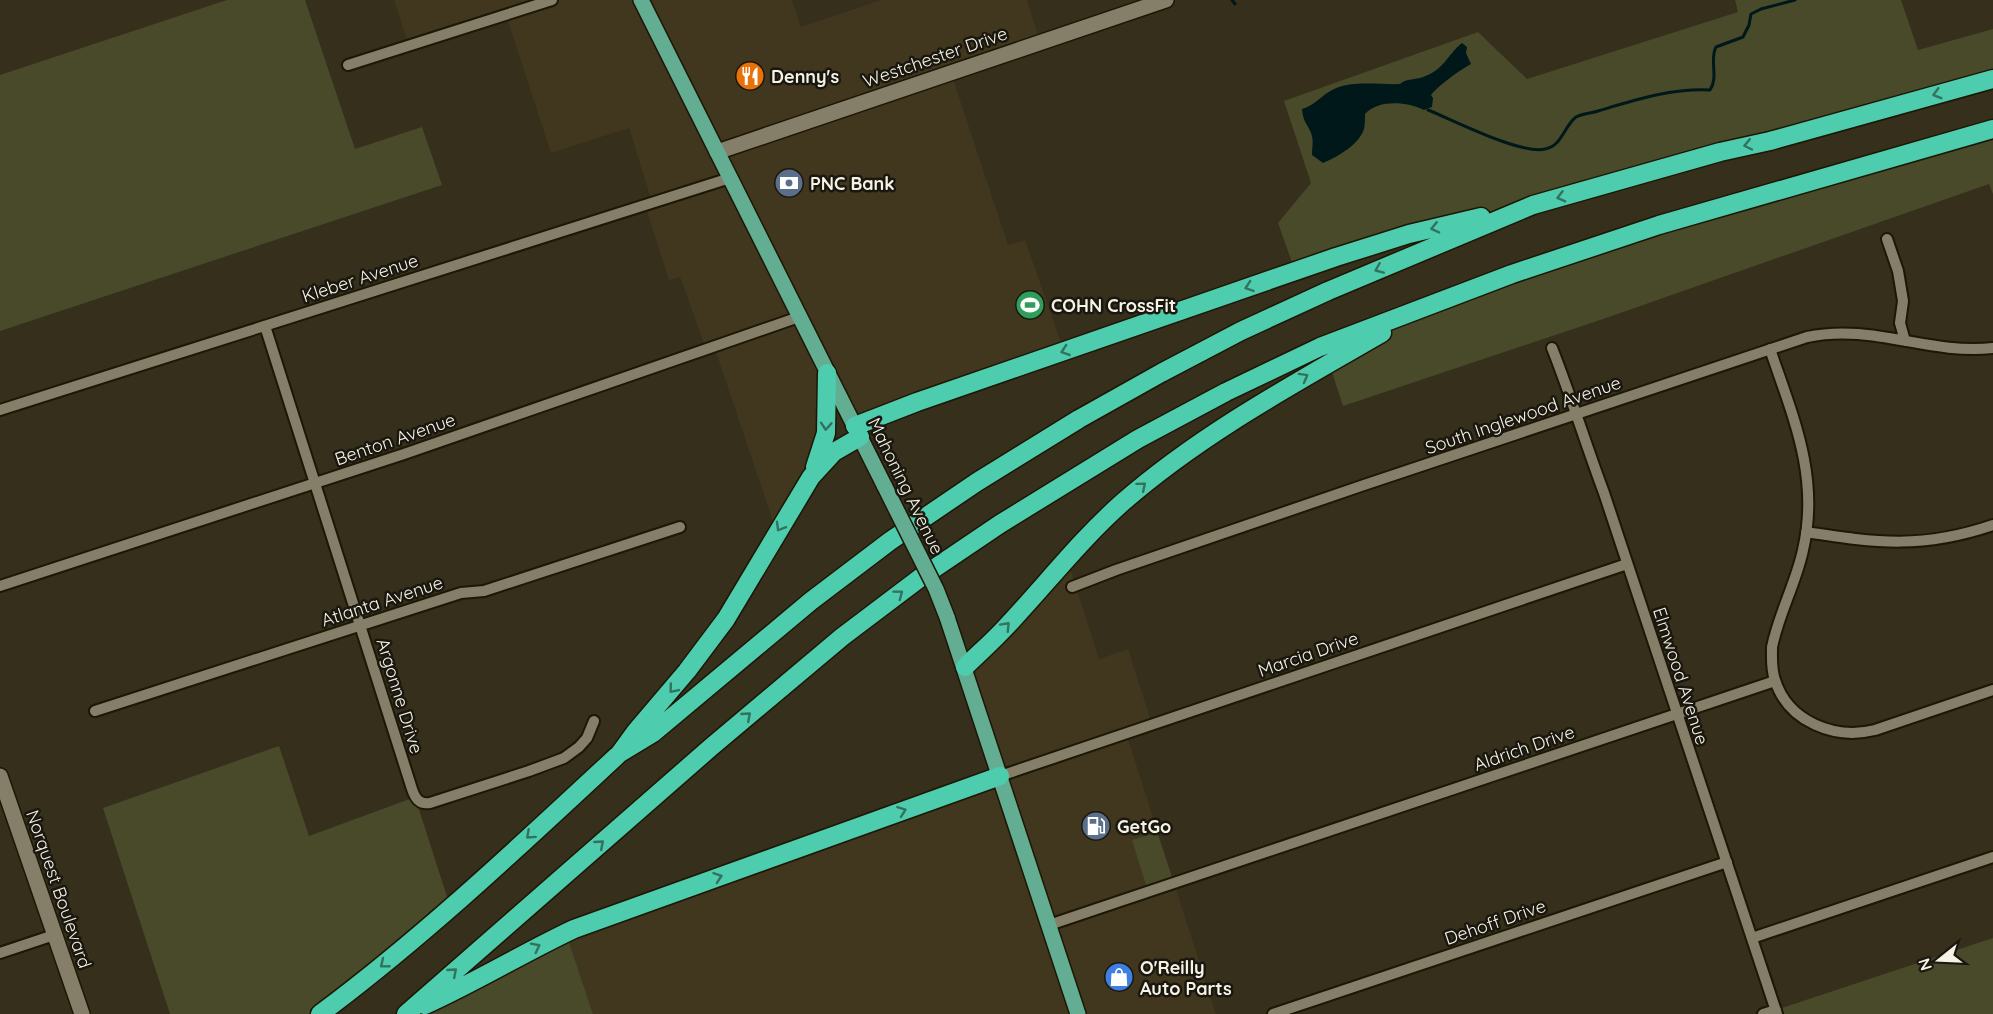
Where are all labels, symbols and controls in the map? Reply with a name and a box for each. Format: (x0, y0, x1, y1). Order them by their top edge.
street label: Westchester Drive (860, 22, 1010, 92)
restaurant icon: Denny's (734, 60, 766, 92)
place label: Denny's (771, 65, 839, 88)
one-way arrow (1932, 87, 1942, 100)
one-way arrow (1744, 138, 1754, 151)
bank icon: PNC Bank (773, 167, 805, 199)
place label: PNC Bank (810, 172, 894, 195)
one-way arrow (1556, 190, 1566, 203)
one-way arrow (1430, 221, 1440, 234)
street label: Kleber Avenue (299, 248, 421, 308)
one-way arrow (1375, 262, 1386, 274)
one-way arrow (1244, 279, 1255, 292)
sports icon: COHN CrossFit (1014, 289, 1046, 321)
place label: COHN CrossFit (1051, 294, 1176, 317)
one-way arrow (1060, 343, 1071, 356)
street label: South Inglewood Avenue (1422, 371, 1624, 459)
one-way arrow (1298, 373, 1308, 384)
street label: Benton Avenue (332, 408, 458, 470)
street label: Mahoning Avenue (863, 414, 949, 558)
one-way arrow (820, 422, 833, 431)
one-way arrow (1135, 482, 1146, 493)
one-way arrow (776, 521, 787, 531)
street label: Atlanta Avenue (318, 571, 446, 631)
one-way arrow (892, 591, 903, 602)
street label: Elmwood Avenue (1648, 604, 1714, 748)
one-way arrow (999, 622, 1010, 633)
street label: Marcia Drive (1255, 626, 1361, 682)
street label: Argonne Drive (372, 636, 428, 756)
one-way arrow (669, 682, 680, 693)
one-way arrow (740, 713, 751, 724)
street label: Aldrich Drive (1471, 720, 1577, 776)
one-way arrow (896, 806, 907, 819)
street label: Norquest Boulevard (21, 807, 97, 971)
fuel station icon: GetGo (1080, 810, 1112, 842)
place label: GetGo (1117, 815, 1171, 838)
one-way arrow (527, 828, 537, 839)
one-way arrow (593, 840, 604, 851)
one-way arrow (712, 871, 723, 884)
street label: Dehoff Drive (1441, 894, 1549, 950)
north arrow (1909, 930, 1969, 990)
one-way arrow (530, 943, 541, 954)
place label: O'Reilly Auto Parts (1140, 956, 1232, 1000)
text: N (1913, 956, 1936, 973)
one-way arrow (380, 957, 391, 968)
shop icon: O'Reilly Auto Parts (1103, 961, 1135, 993)
one-way arrow (446, 968, 456, 979)

